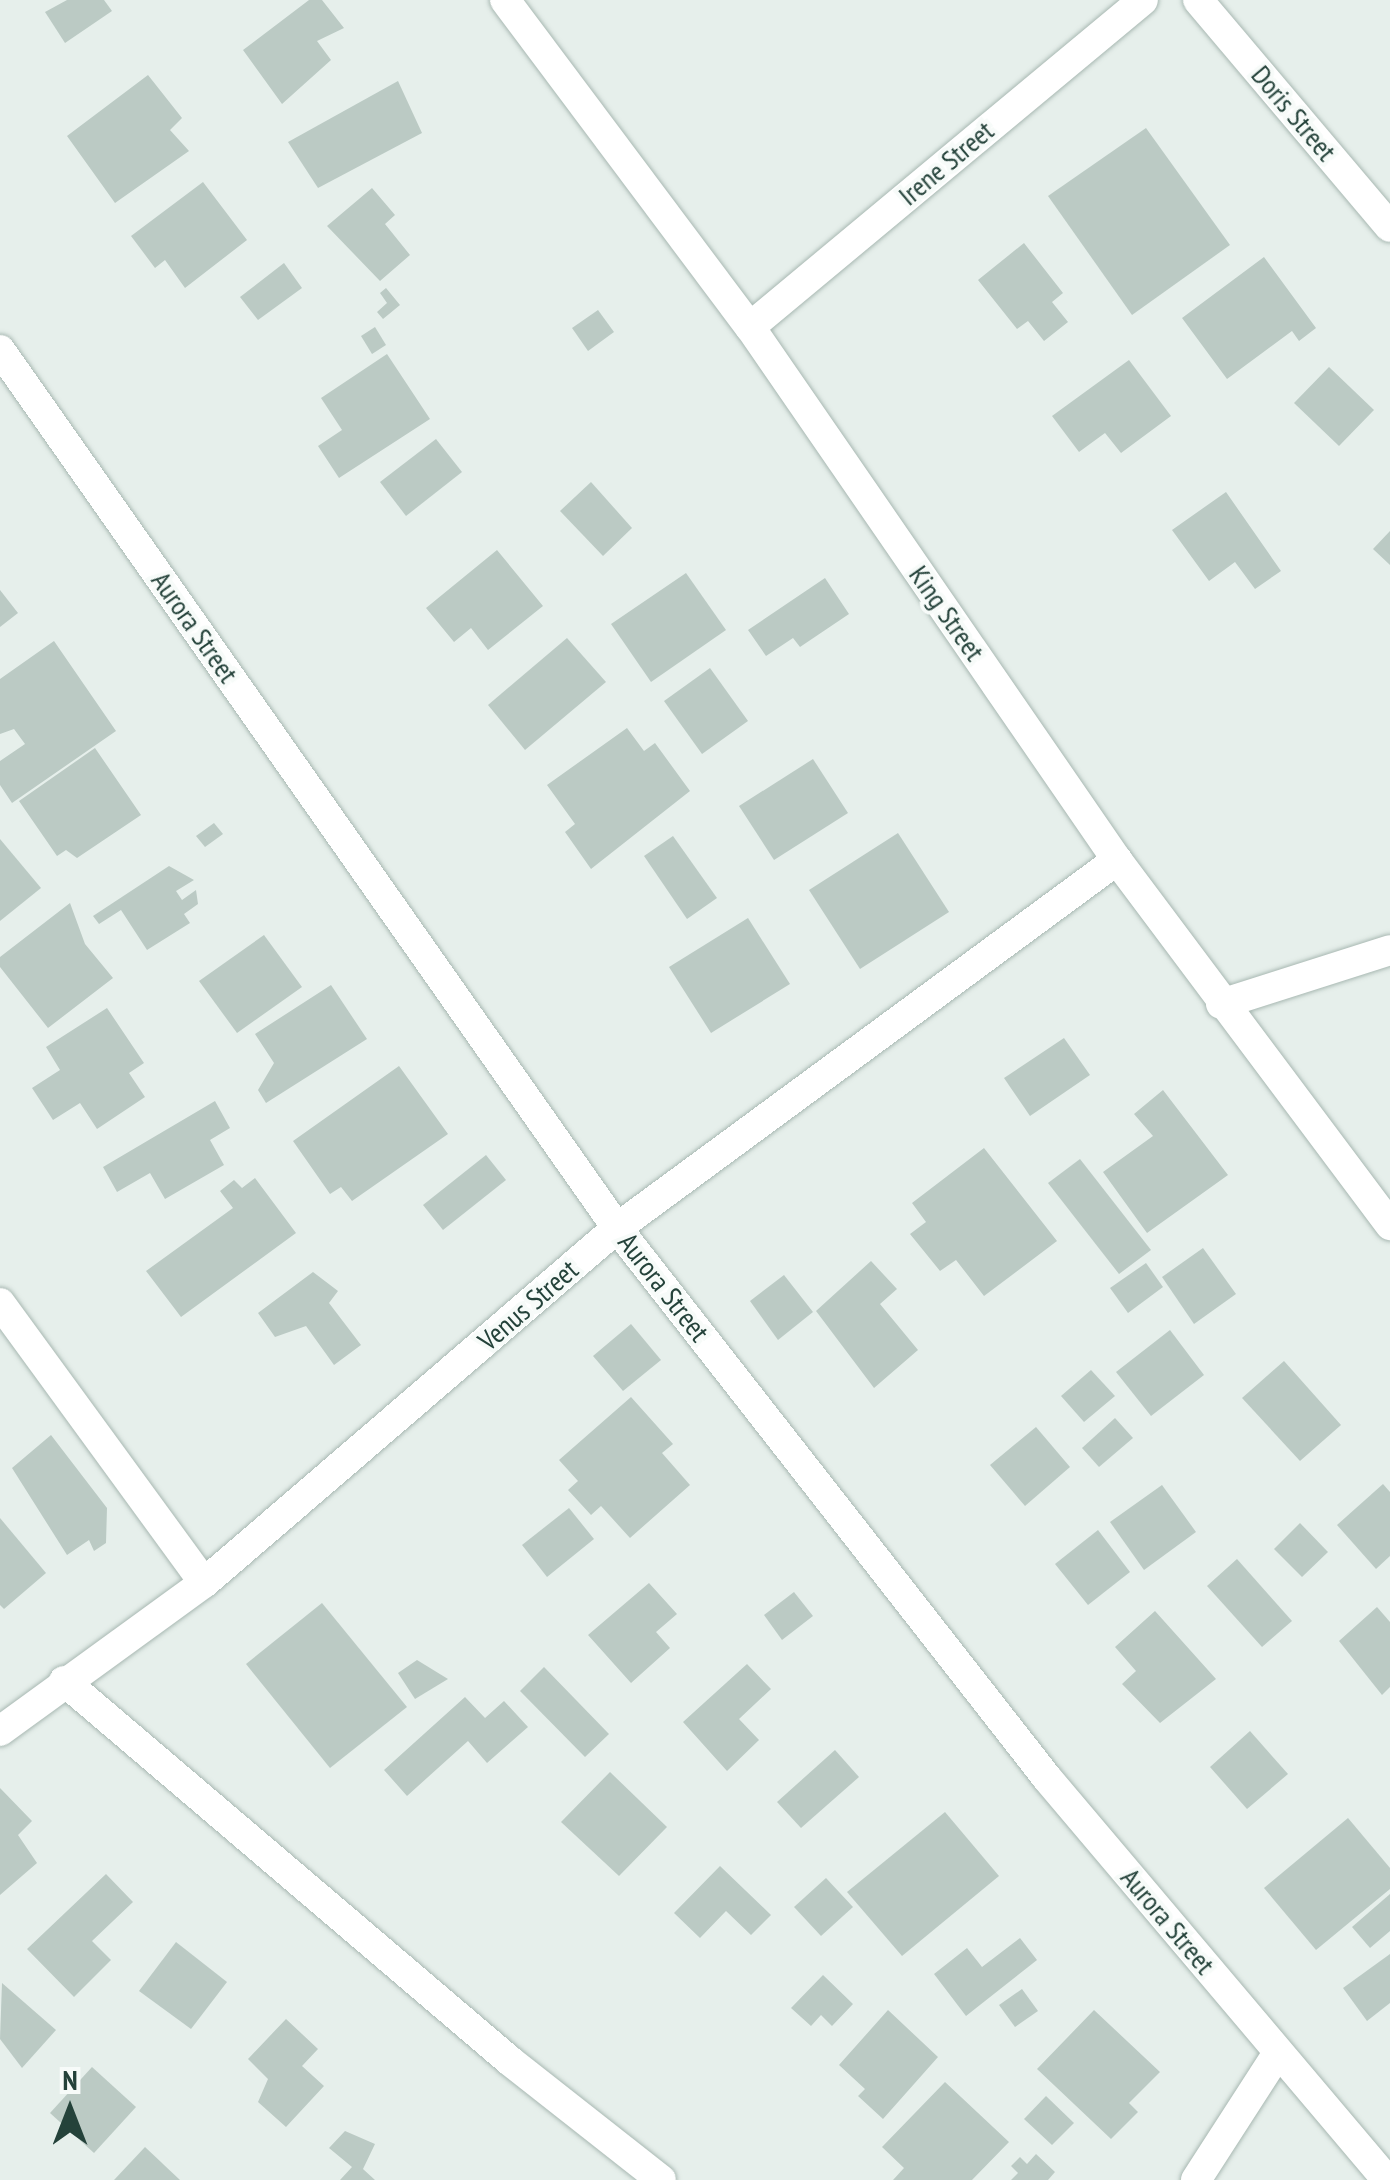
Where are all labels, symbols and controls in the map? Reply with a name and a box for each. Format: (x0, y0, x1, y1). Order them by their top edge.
street label: Doris Street (1245, 59, 1343, 167)
street label: Irene Street (892, 114, 1000, 212)
street label: King Street (902, 559, 992, 667)
street label: Aurora Street (145, 565, 245, 689)
street label: Aurora Street (611, 1226, 717, 1348)
street label: Venus Street (471, 1253, 585, 1357)
street label: Aurora Street (1114, 1861, 1222, 1981)
north arrow (20, 2060, 120, 2160)
text: N (62, 2061, 78, 2098)

